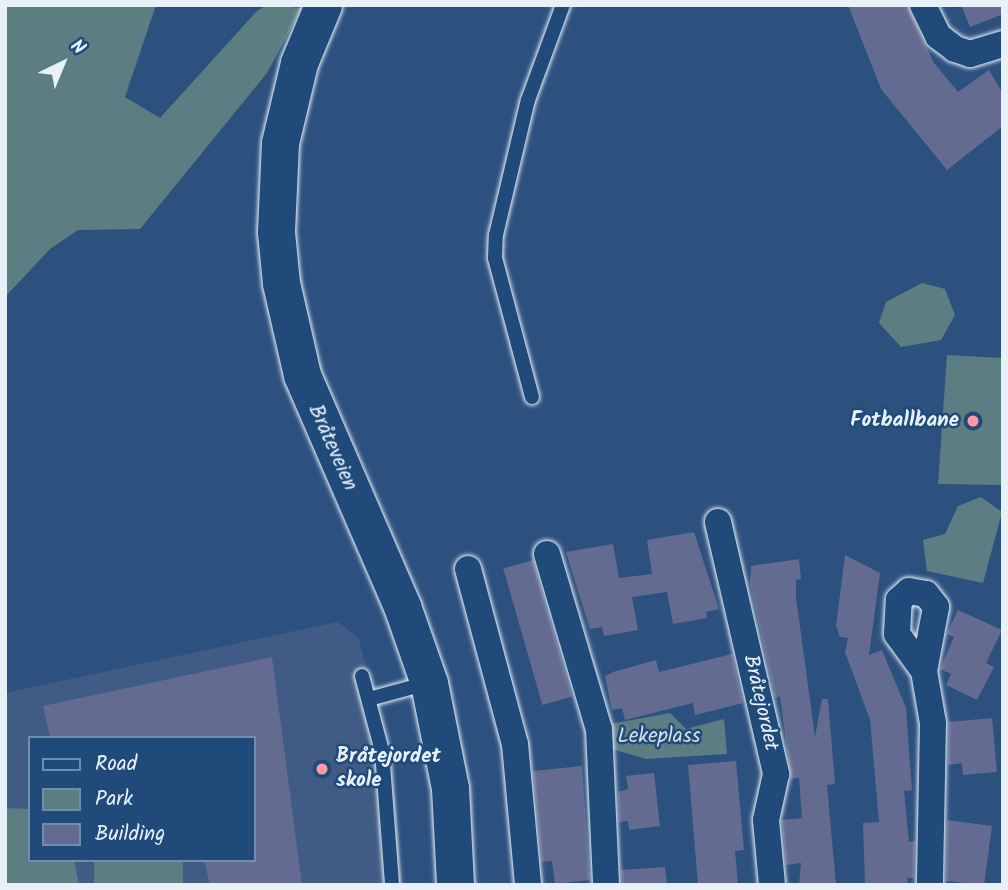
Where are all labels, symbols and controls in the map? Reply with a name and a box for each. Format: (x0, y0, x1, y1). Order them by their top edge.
north arrow (28, 28, 98, 98)
text: N (63, 33, 92, 63)
street label: Bråteveien (302, 401, 362, 495)
place label: Fotballbane (850, 408, 959, 434)
marker: Fotballbane (965, 413, 981, 429)
street label: Bråtejordet (737, 653, 783, 753)
park label: Lekeplass (617, 724, 701, 750)
legend (28, 736, 256, 862)
place label: Bråtejordet skole (336, 744, 441, 794)
text: Road (95, 748, 137, 781)
marker: Bråtejordet skole (314, 761, 330, 777)
text: Park (95, 783, 133, 816)
text: Building (95, 818, 165, 851)

